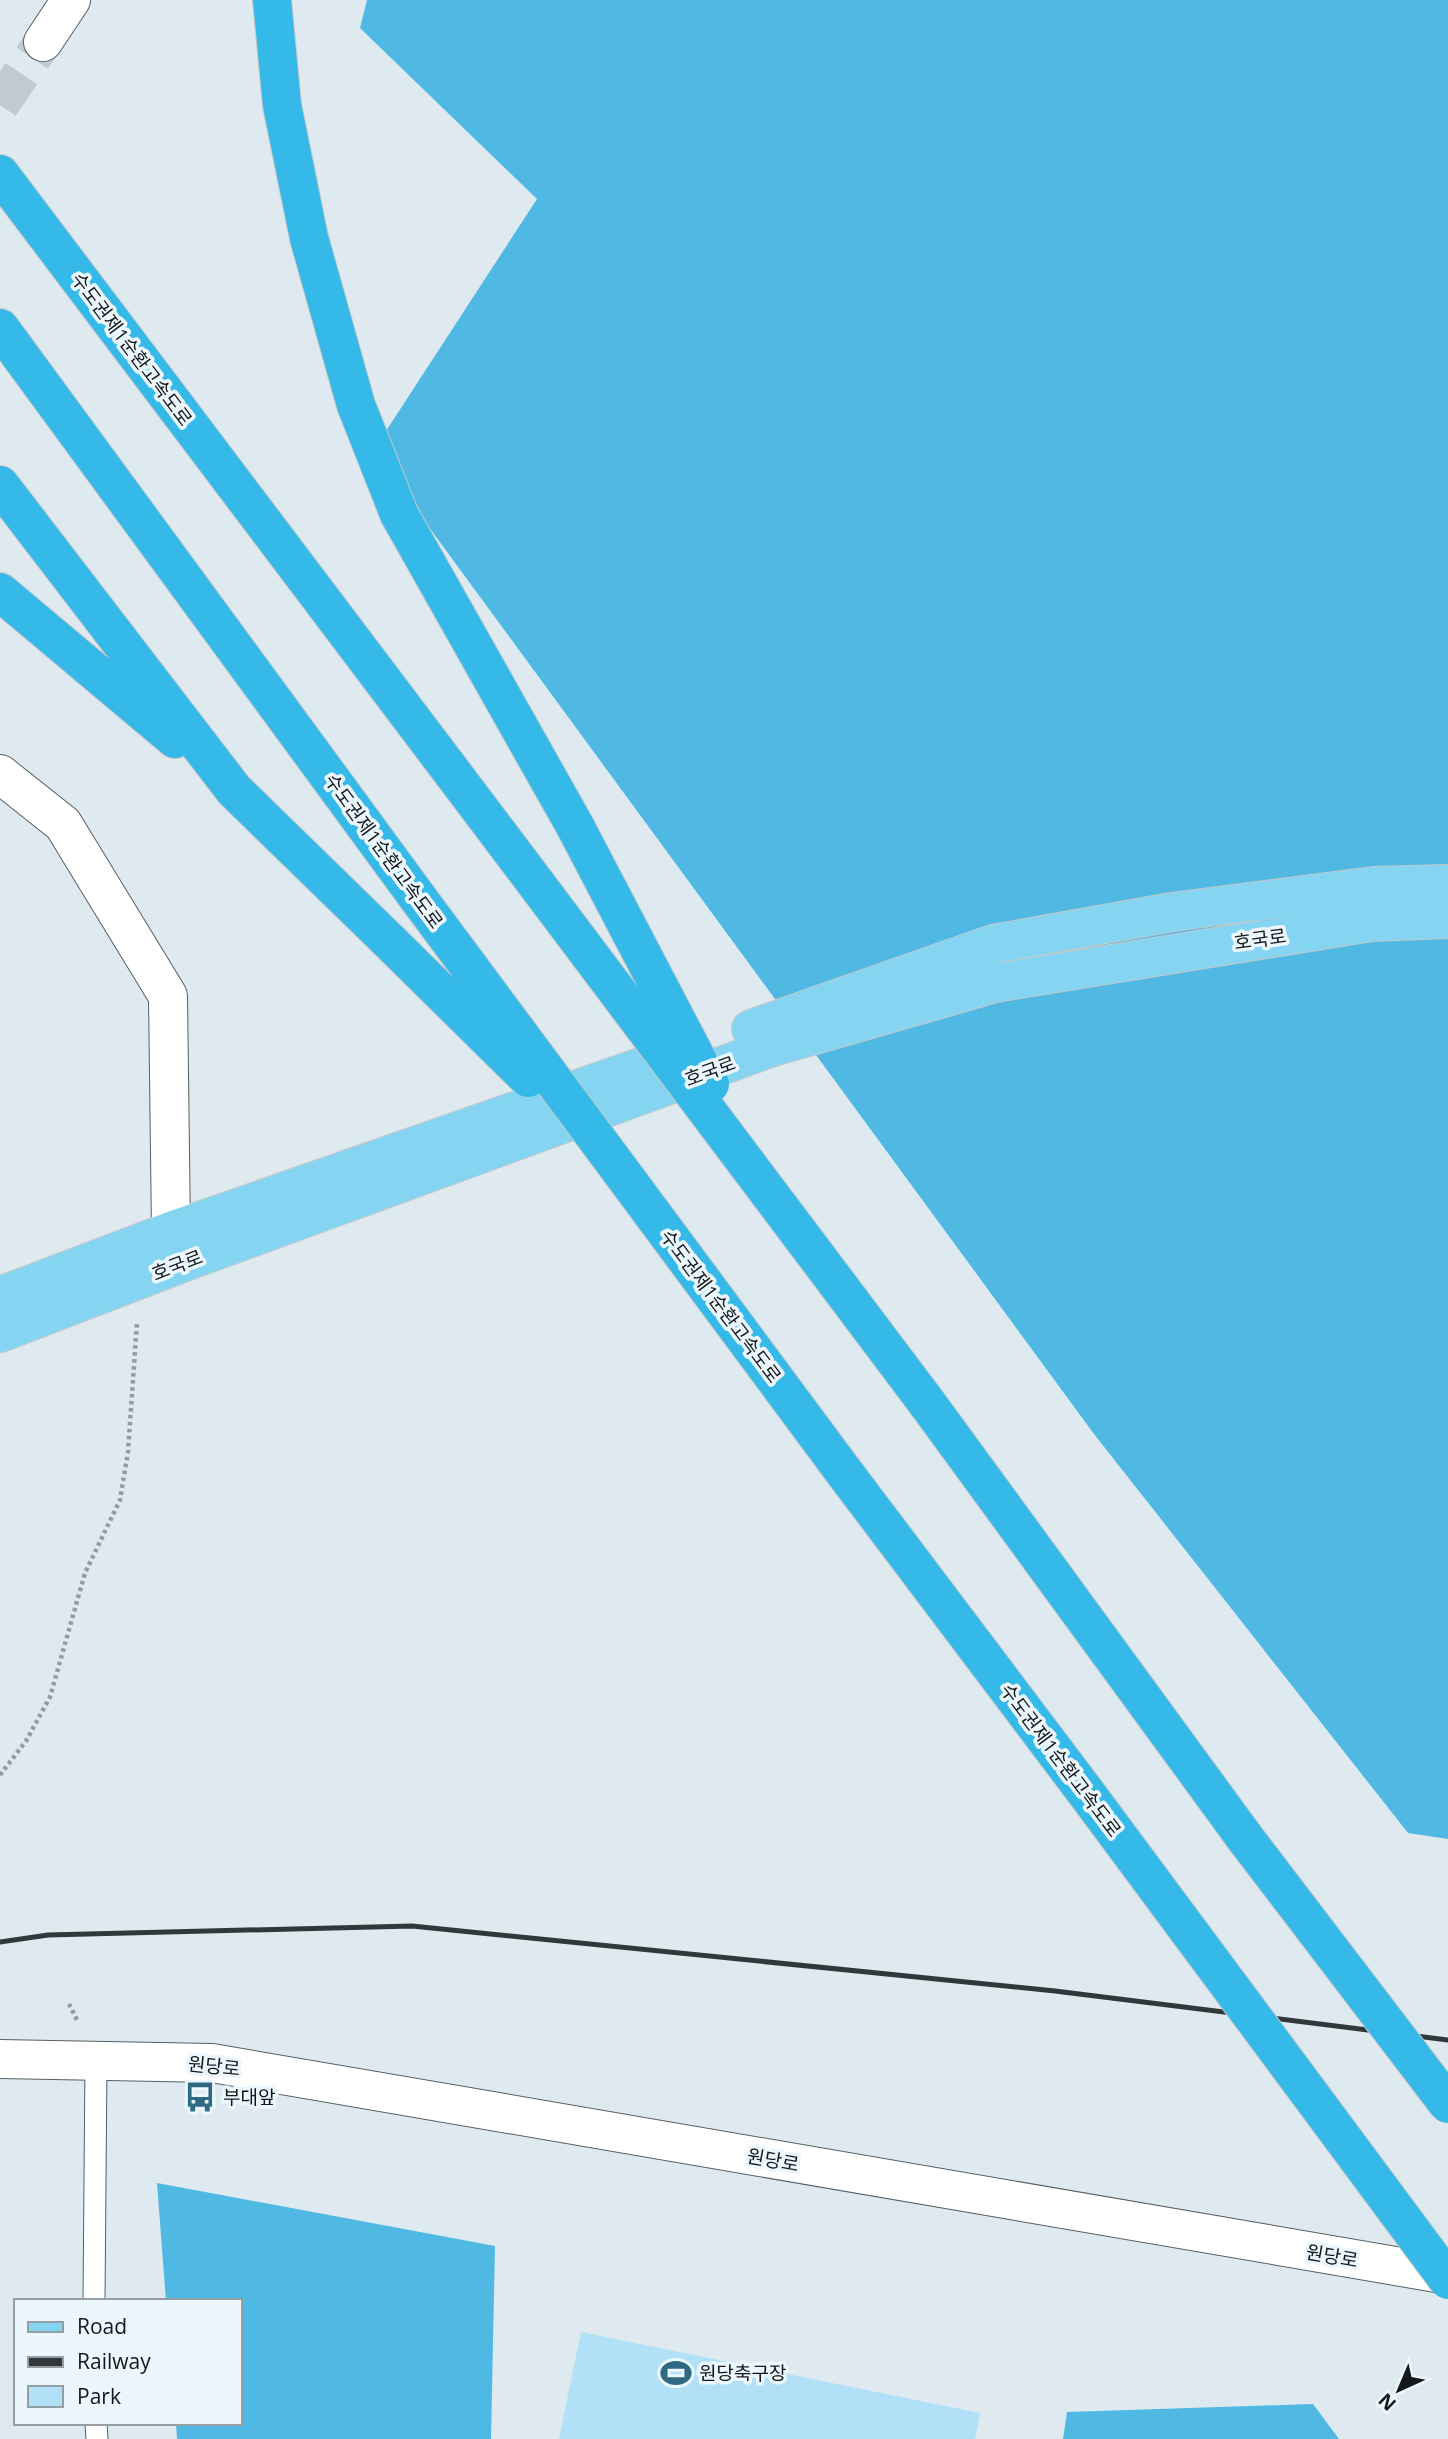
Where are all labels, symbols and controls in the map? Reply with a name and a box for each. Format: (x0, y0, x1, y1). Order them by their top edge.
street label: 수도권제1순환고속도로 (66, 267, 198, 431)
street label: 수도권제1순환고속도로 (319, 768, 449, 934)
street label: 호국로 (1232, 922, 1288, 956)
street label: 호국로 (681, 1050, 739, 1092)
street label: 수도권제1순환고속도로 (655, 1224, 787, 1388)
street label: 호국로 (148, 1243, 206, 1287)
street label: 수도권제1순환고속도로 (995, 1678, 1127, 1842)
street label: 원당로 (187, 2050, 241, 2082)
bus stop icon: 부대앞 (183, 2080, 217, 2114)
place label: 부대앞 (223, 2084, 276, 2110)
street label: 원당로 (745, 2143, 801, 2177)
street label: 원당로 (1304, 2239, 1360, 2273)
legend (14, 2299, 242, 2425)
text: Road (77, 2312, 127, 2340)
text: Railway (77, 2347, 151, 2375)
north arrow (1364, 2355, 1434, 2425)
sports icon: 원당축구장 (659, 2356, 693, 2390)
place label: 원당축구장 (699, 2360, 786, 2386)
text: Park (77, 2382, 121, 2410)
text: N (1373, 2388, 1402, 2417)

